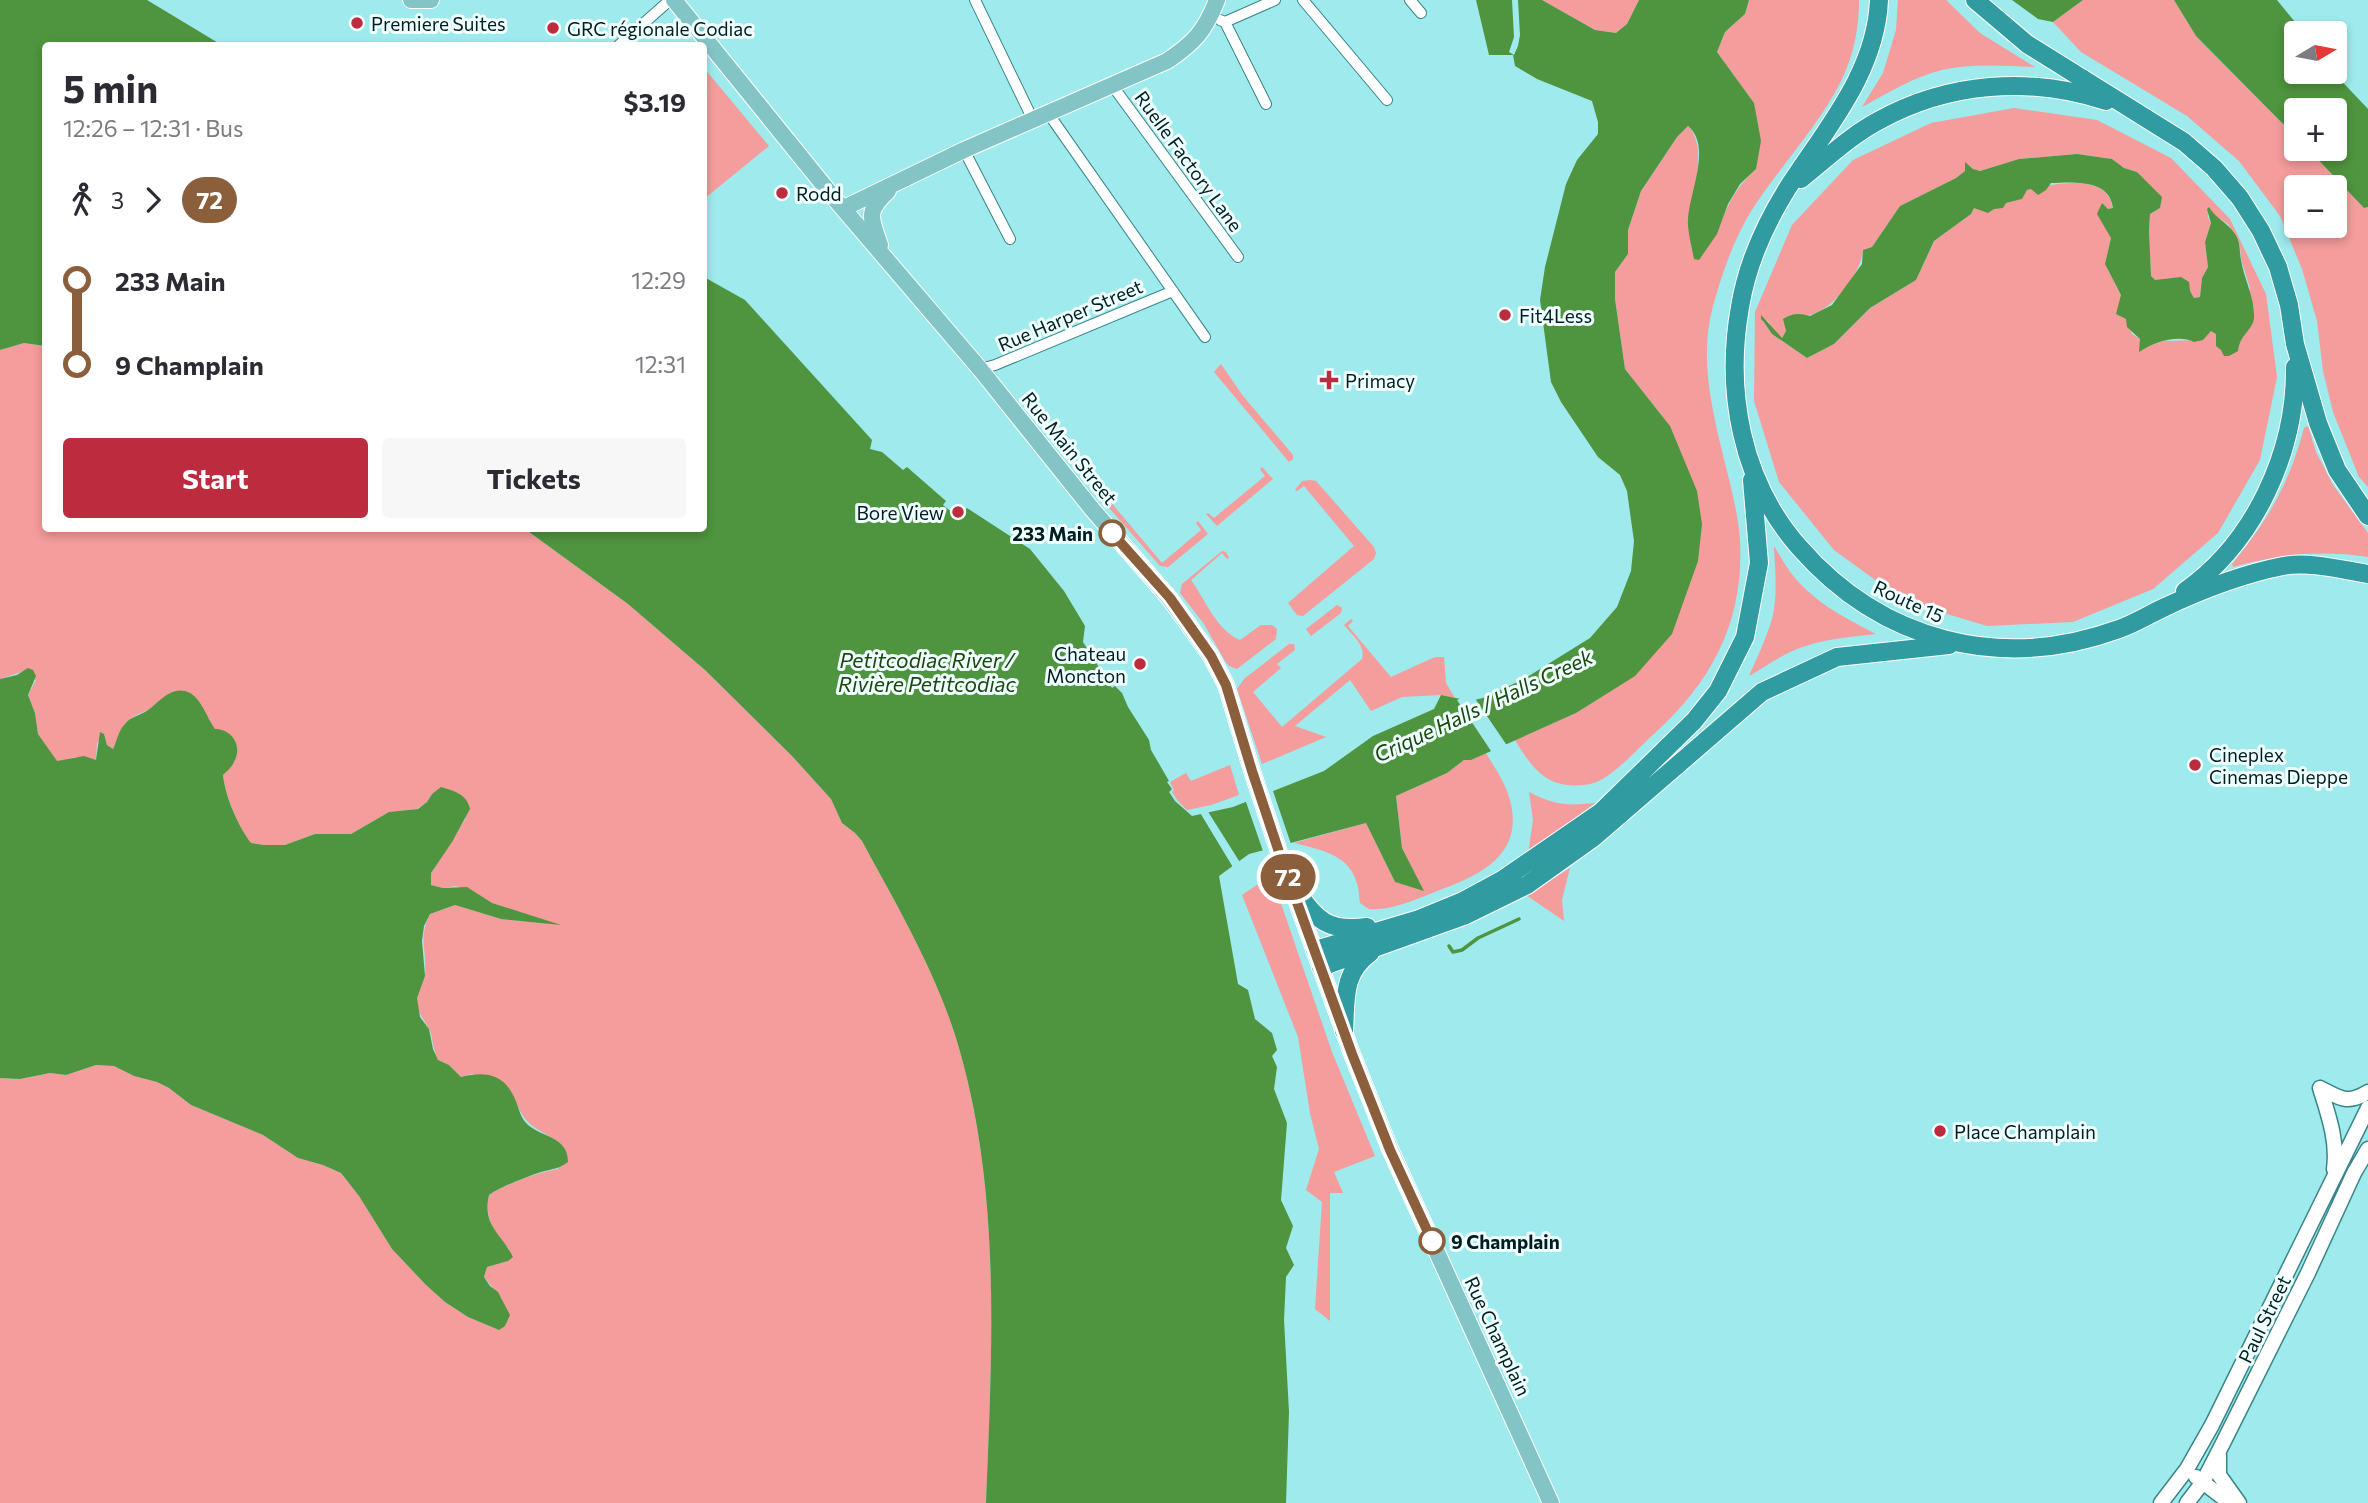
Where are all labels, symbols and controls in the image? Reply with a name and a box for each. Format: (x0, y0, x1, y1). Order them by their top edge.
place label: Premiere Suites (371, 12, 506, 35)
marker: Premiere Suites (349, 15, 365, 31)
place label: GRC régionale Codiac (567, 17, 753, 40)
marker: GRC régionale Codiac (545, 20, 561, 36)
north arrow (2284, 21, 2347, 84)
map controls (2284, 21, 2347, 238)
text: 5 min (63, 64, 158, 111)
text: $3.19 (624, 86, 686, 117)
street label: Ruelle Factory Lane (1130, 86, 1248, 236)
button: + (2284, 98, 2347, 161)
text: 12:26 – 12:31 · Bus (63, 114, 243, 142)
button: − (2284, 175, 2347, 238)
icon: walk (63, 181, 101, 219)
icon: forward (134, 181, 172, 219)
place label: Rodd (796, 182, 841, 205)
text: 72 (196, 185, 223, 214)
marker: Rodd (774, 185, 790, 201)
text: 3 (111, 186, 124, 214)
text: 233 Main (115, 265, 226, 296)
text: 12:29 (631, 266, 686, 294)
street label: Rue Harper Street (994, 274, 1146, 356)
place label: Fit4Less (1519, 304, 1592, 327)
marker: Fit4Less (1497, 307, 1513, 323)
text: 9 Champlain (115, 349, 264, 380)
text: 12:31 (635, 350, 686, 378)
place label: Primacy (1345, 369, 1415, 392)
marker: Primacy (1319, 370, 1339, 390)
street label: Rue Main Street (1018, 387, 1122, 509)
button: Start (63, 438, 368, 518)
button: Tickets (382, 438, 686, 518)
place label: Bore View (857, 501, 944, 524)
marker: Bore View (950, 504, 966, 520)
marker: 233 Main (1099, 520, 1125, 546)
place label: 233 Main (1012, 522, 1093, 545)
street label: Route 15 (1870, 575, 1948, 627)
place label: Chateau Moncton (1046, 642, 1126, 687)
water label: Crique Halls / Halls Creek (1370, 643, 1597, 767)
water label: Petitcodiac River / Rivière Petitcodiac (838, 647, 1017, 696)
marker: Chateau Moncton (1132, 656, 1148, 672)
place label: Cineplex Cinemas Dieppe (2209, 743, 2348, 788)
marker: Cineplex Cinemas Dieppe (2187, 757, 2203, 773)
line badge: 72 (1256, 854, 1320, 900)
text: 72 (1275, 862, 1301, 891)
place label: Place Champlain (1954, 1120, 2096, 1143)
marker: Place Champlain (1932, 1123, 1948, 1139)
marker: 9 Champlain (1419, 1228, 1445, 1254)
place label: 9 Champlain (1451, 1230, 1560, 1253)
street label: Paul Street (2233, 1271, 2295, 1367)
street label: Rue Champlain (1460, 1273, 1536, 1399)

